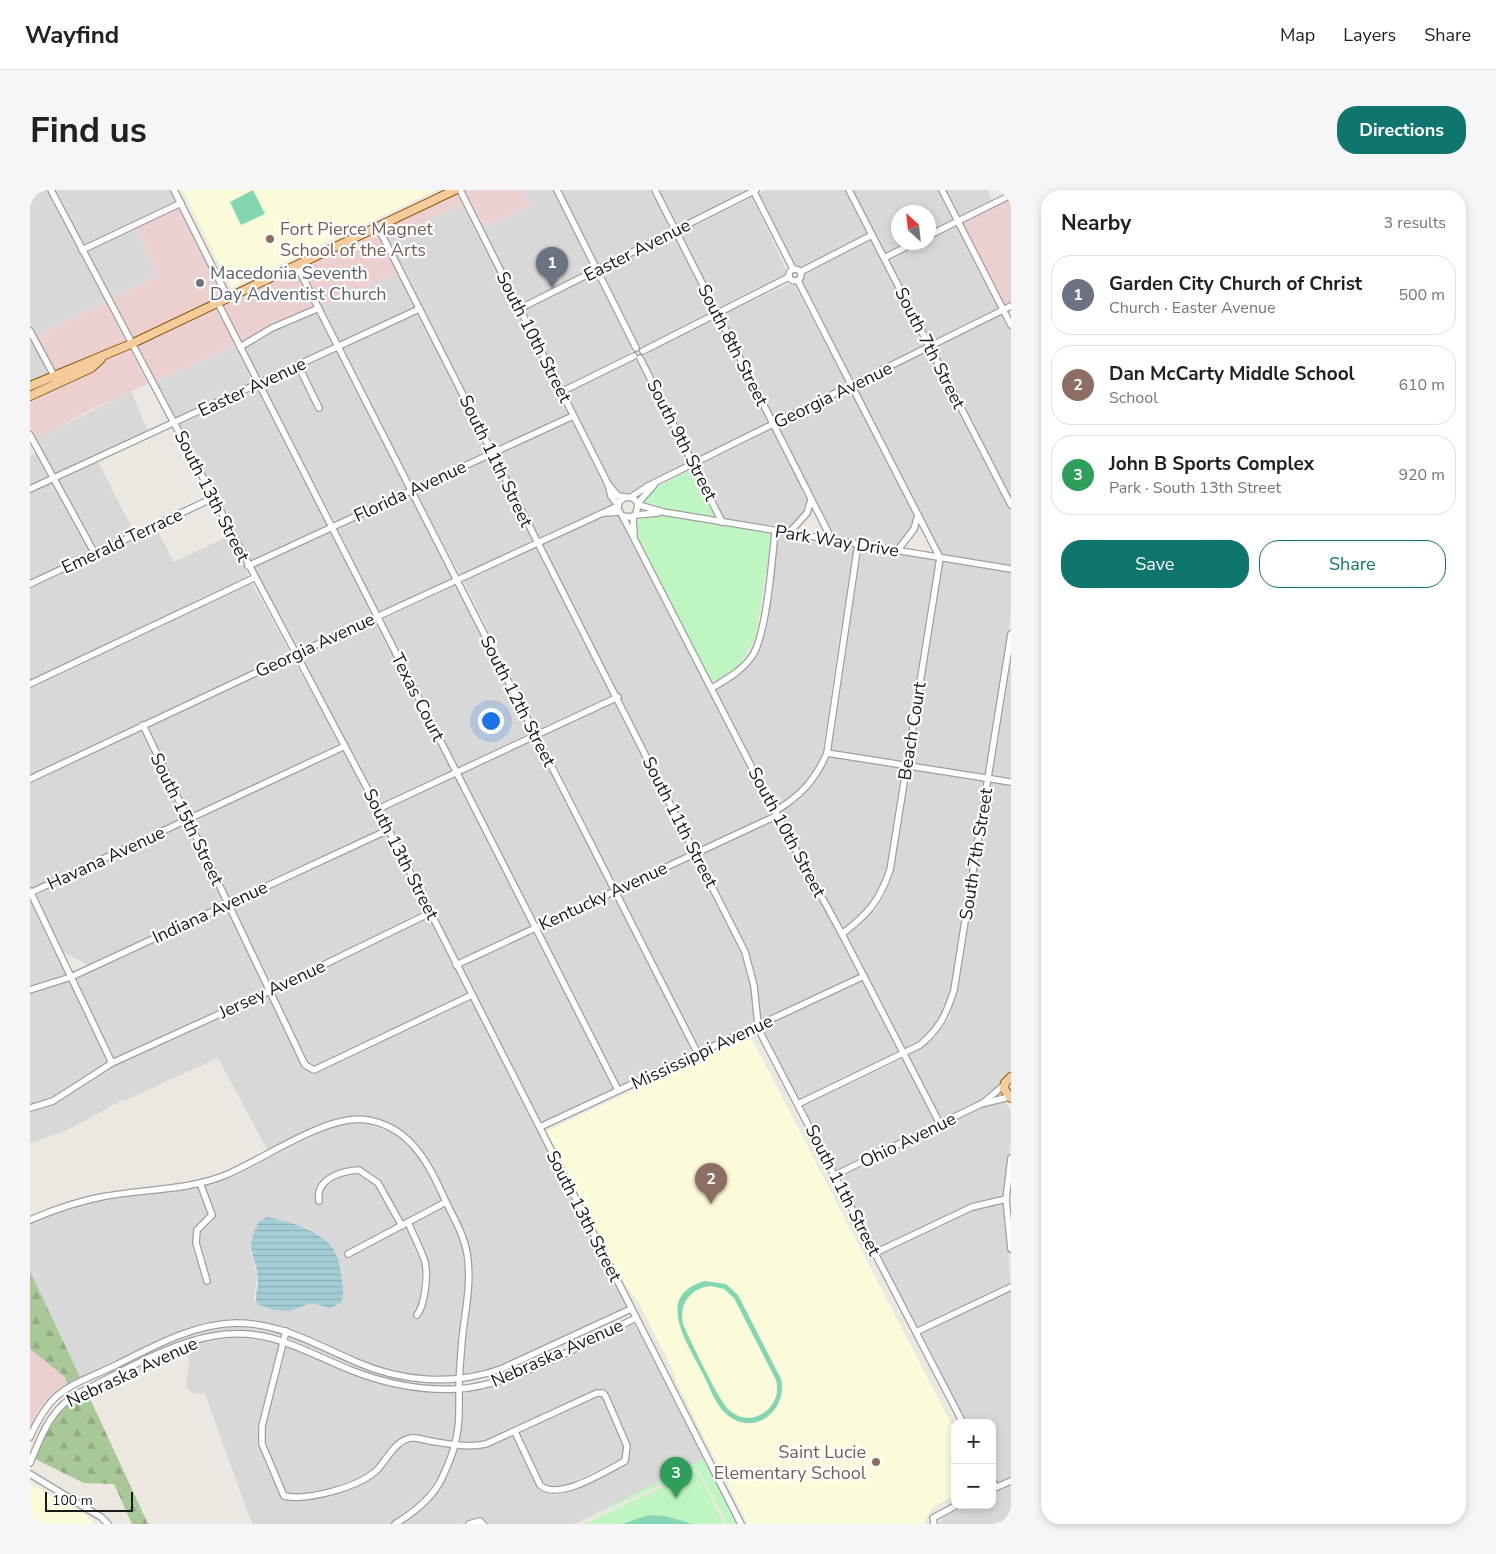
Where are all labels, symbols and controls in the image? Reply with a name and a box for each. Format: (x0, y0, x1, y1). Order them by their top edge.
text: Wayfind (25, 19, 119, 51)
text: Map (1280, 23, 1315, 47)
text: Layers (1343, 23, 1396, 47)
text: Share (1424, 23, 1471, 47)
button: Directions (1337, 106, 1466, 154)
text: Find us (30, 107, 147, 154)
north arrow (891, 205, 936, 250)
text: Nearby (1061, 209, 1131, 237)
text: 3 results (1384, 212, 1446, 234)
street label: Easter Avenue (580, 213, 694, 287)
place label: Fort Pierce Magnet School of the Arts (280, 217, 433, 262)
marker: Fort Pierce Magnet School of the Arts (264, 233, 276, 245)
pin: 1 (536, 247, 568, 288)
place label: Macedonia Seventh Day Adventist Church (210, 261, 386, 306)
street label: South 10th Street (491, 267, 578, 407)
text: Garden City Church of Christ (1109, 271, 1362, 297)
marker: Macedonia Seventh Day Adventist Church (194, 277, 206, 289)
street label: South 8th Street (692, 280, 774, 410)
street label: South 7th Street (889, 283, 971, 413)
text: 1 (1073, 284, 1083, 306)
text: 500 m (1398, 284, 1445, 306)
text: Church · Easter Avenue (1109, 297, 1275, 319)
street label: Easter Avenue (194, 351, 310, 423)
street label: Georgia Avenue (770, 356, 896, 434)
text: Dan McCarty Middle School (1109, 361, 1355, 387)
text: 2 (1073, 374, 1083, 396)
text: 610 m (1398, 374, 1445, 396)
street label: South 9th Street (641, 375, 723, 505)
text: School (1109, 387, 1158, 409)
street label: South 11th Street (454, 391, 539, 532)
street label: South 13th Street (169, 426, 256, 566)
text: John B Sports Complex (1109, 451, 1314, 477)
street label: Florida Avenue (350, 454, 470, 528)
text: 3 (1073, 464, 1083, 486)
text: 920 m (1398, 464, 1445, 486)
text: Park · South 13th Street (1109, 477, 1281, 499)
street label: Emerald Terrace (58, 502, 186, 580)
street label: Park Way Drive (773, 519, 901, 563)
button: Save (1061, 540, 1249, 588)
button: Share (1259, 540, 1446, 588)
street label: Georgia Avenue (251, 607, 379, 683)
street label: South 12th Street (475, 631, 562, 771)
street label: Texas Court (386, 649, 451, 746)
street label: Beach Court (892, 679, 932, 782)
your location (478, 708, 504, 734)
street label: South 15th Street (145, 749, 230, 890)
street label: South 11th Street (637, 752, 724, 892)
street label: South 10th Street (743, 763, 832, 902)
street label: South 13th Street (358, 784, 445, 924)
street label: South 7th Street (954, 786, 998, 922)
street label: Havana Avenue (43, 820, 169, 896)
street label: Kentucky Avenue (535, 856, 671, 936)
street label: Indiana Avenue (148, 875, 272, 949)
street label: Jersey Avenue (214, 954, 329, 1025)
street label: Mississippi Avenue (627, 1009, 777, 1095)
street label: Ohio Avenue (856, 1106, 960, 1174)
street label: South 11th Street (800, 1120, 887, 1260)
street label: South 13th Street (541, 1146, 628, 1286)
pin: 2 (695, 1163, 727, 1204)
street label: Nebraska Avenue (487, 1313, 627, 1393)
street label: Nebraska Avenue (62, 1331, 202, 1413)
map controls (951, 1419, 996, 1509)
button: + (951, 1419, 996, 1464)
place label: Saint Lucie Elementary School (714, 1440, 867, 1485)
marker: Saint Lucie Elementary School (870, 1456, 882, 1468)
pin: 3 (660, 1457, 692, 1498)
button: − (951, 1464, 996, 1509)
scale bar (45, 1489, 132, 1512)
text: 100 m (52, 1491, 93, 1510)

